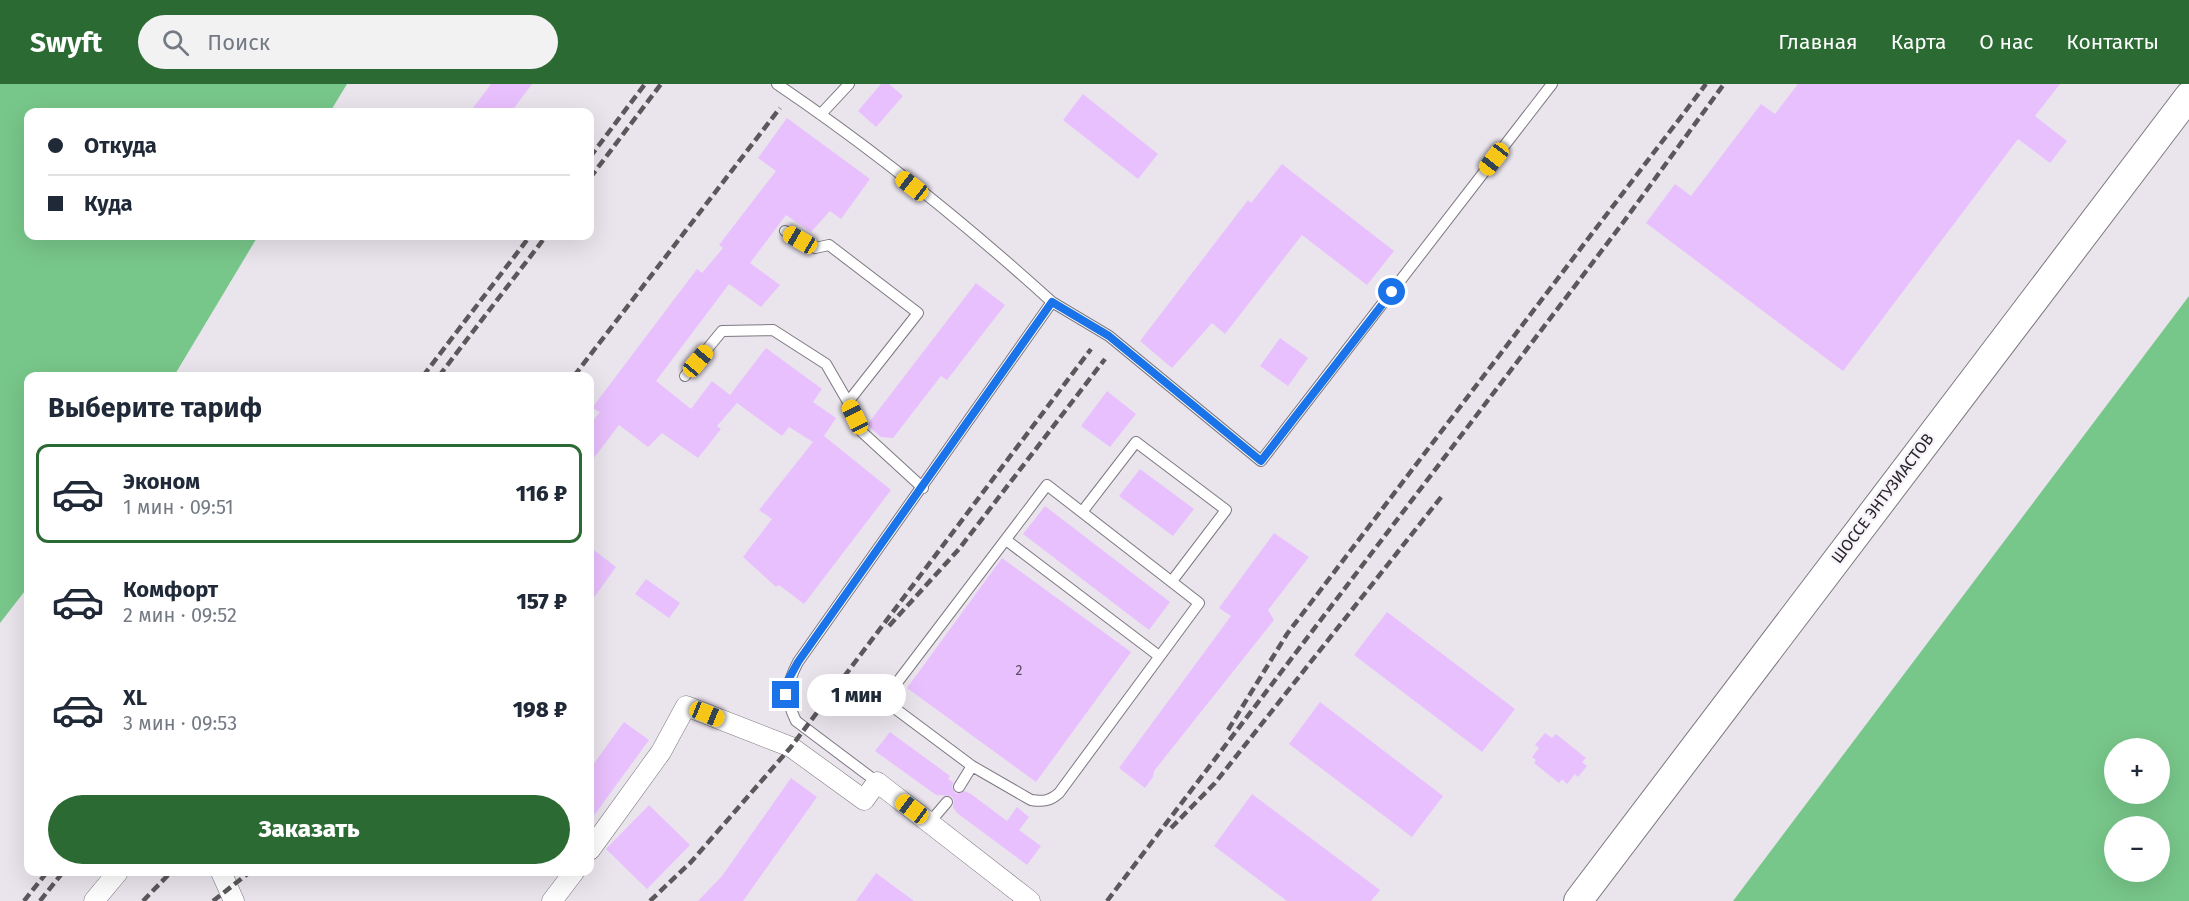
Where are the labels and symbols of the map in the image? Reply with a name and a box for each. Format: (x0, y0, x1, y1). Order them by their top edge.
car (1476, 139, 1512, 179)
car (892, 168, 932, 204)
car (780, 223, 820, 257)
route start (1378, 278, 1405, 305)
car (680, 341, 716, 381)
car (839, 397, 871, 437)
street label: ШОССЕ ЭНТУЗИАСТОВ (1827, 429, 1938, 567)
house number: 2 (1016, 662, 1023, 679)
callout: 1 мин (807, 674, 906, 716)
route end (772, 681, 799, 708)
car (687, 699, 727, 729)
car (892, 791, 932, 827)

